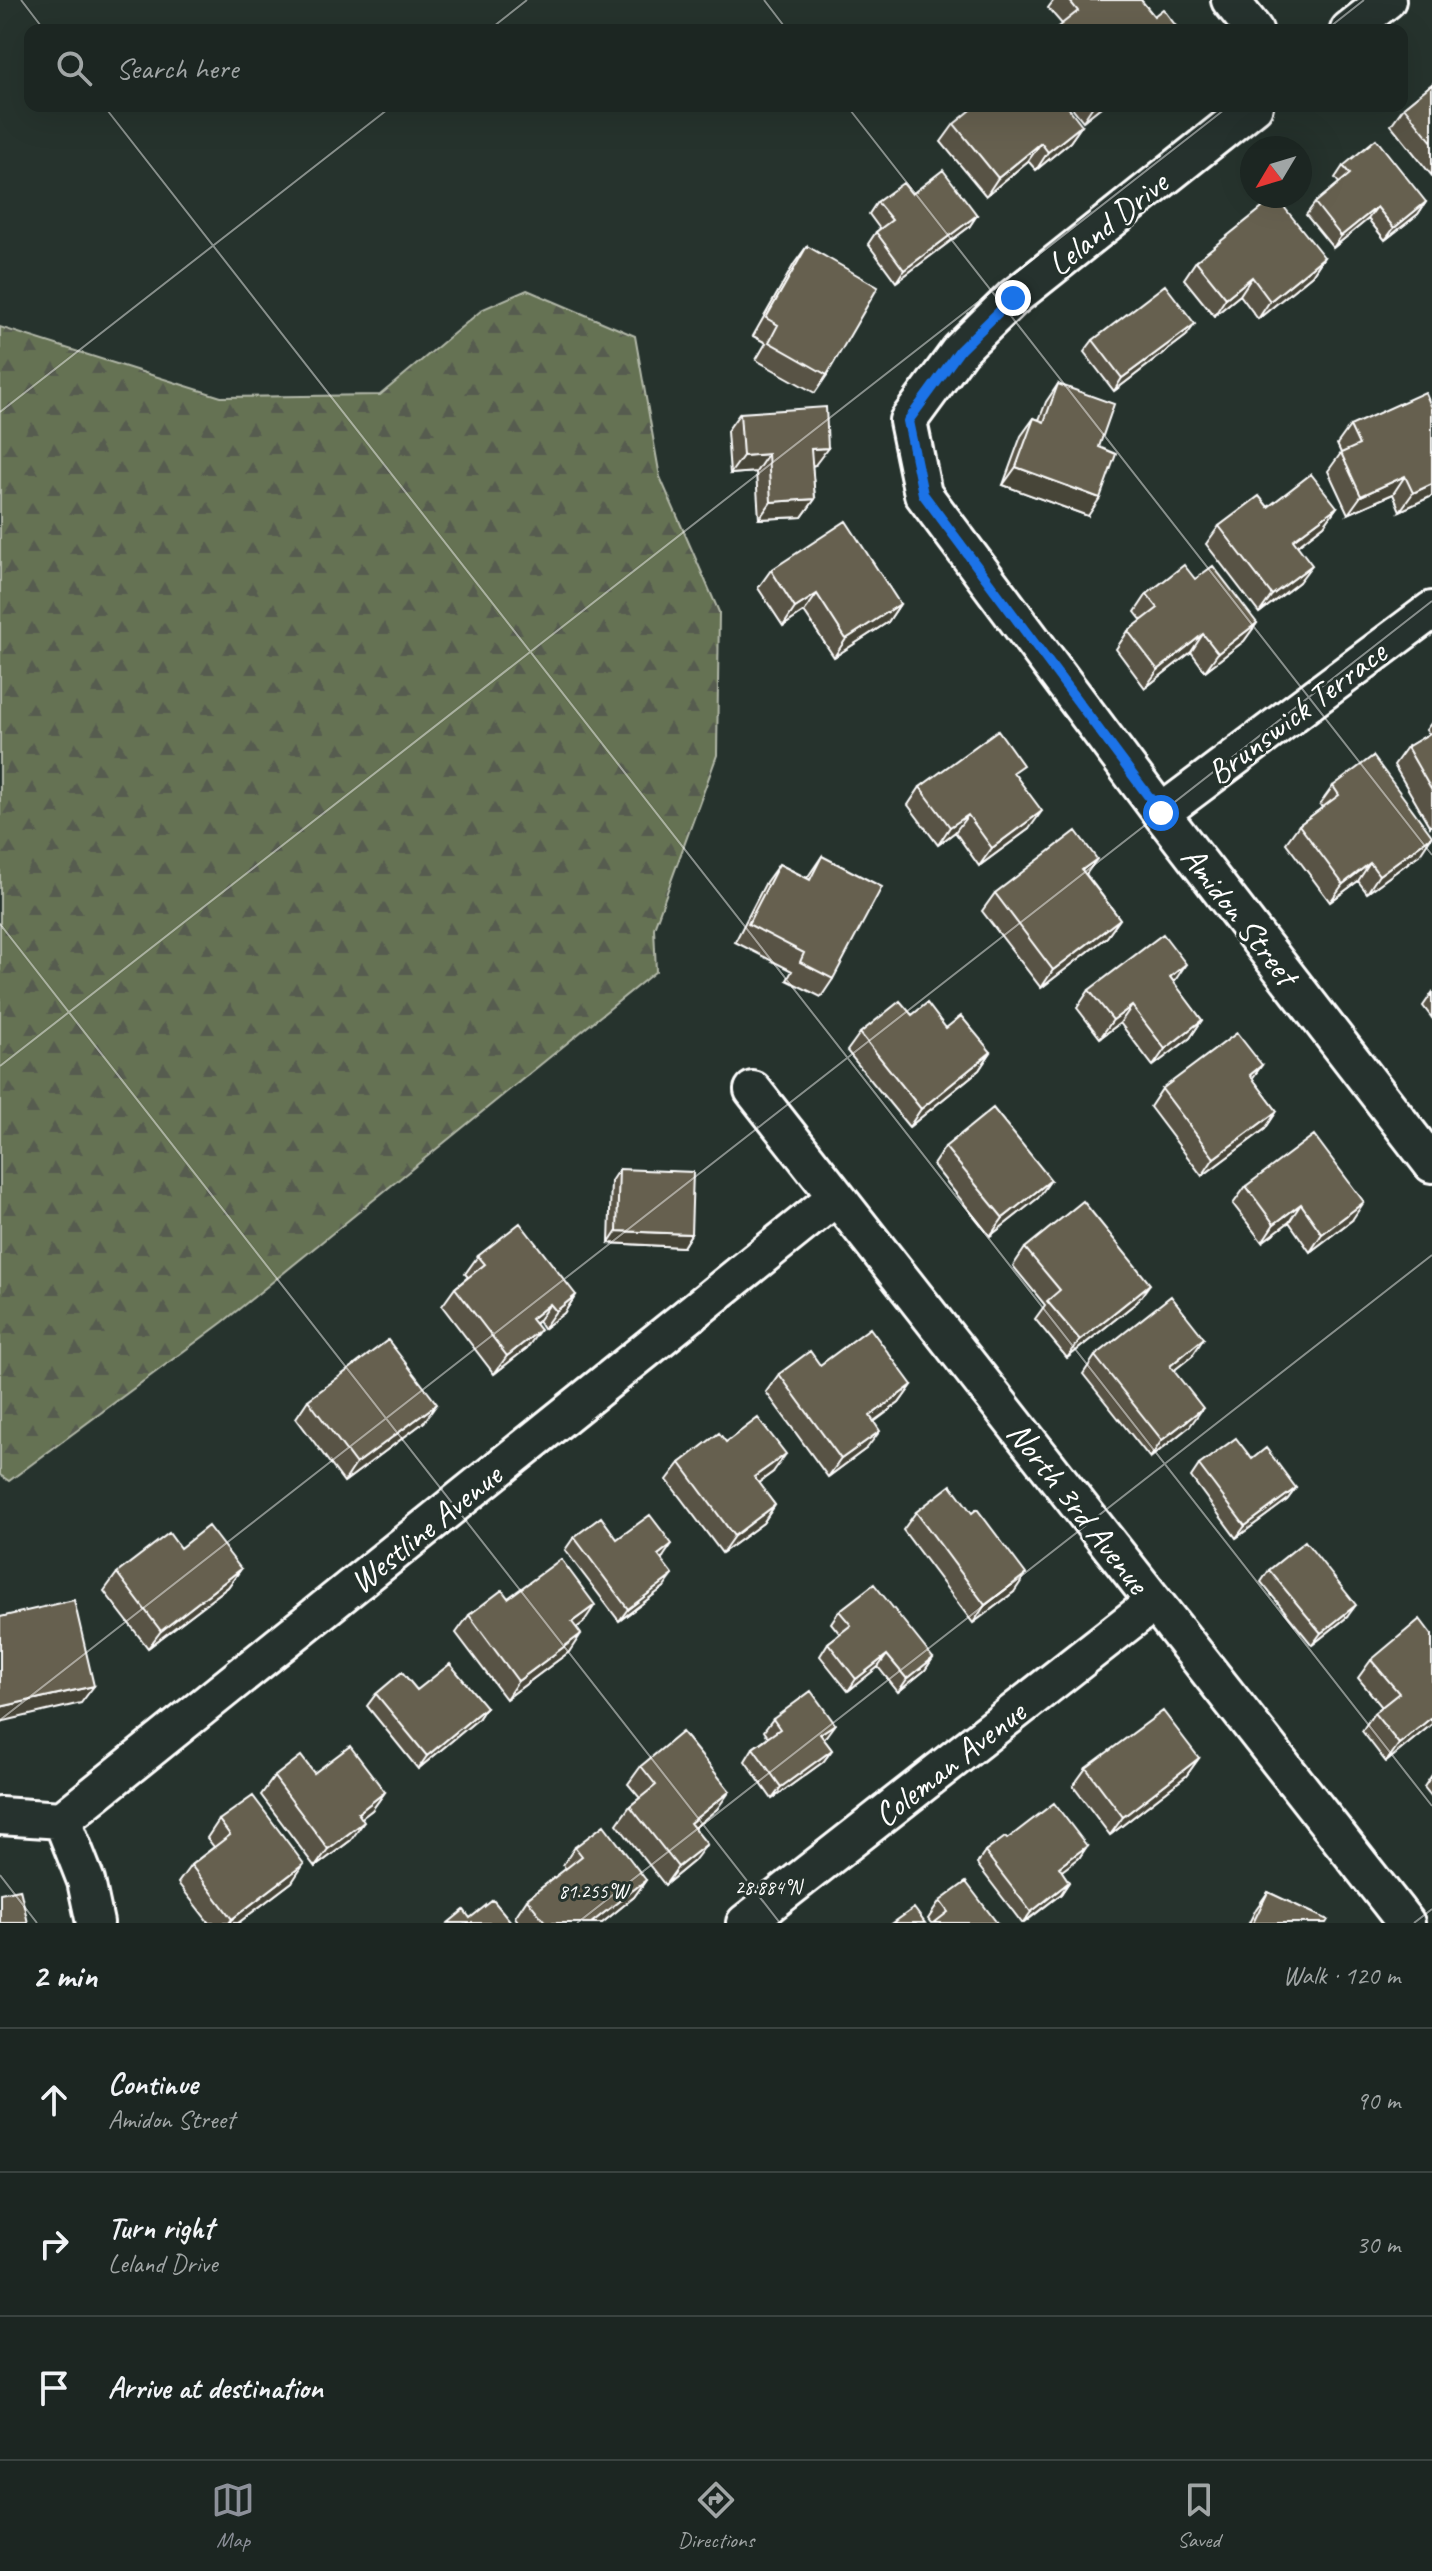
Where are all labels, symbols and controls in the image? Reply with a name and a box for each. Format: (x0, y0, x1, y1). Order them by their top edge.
search box (24, 24, 1408, 112)
icon: search (52, 46, 96, 90)
text: Search here (116, 49, 238, 87)
north arrow (1240, 136, 1312, 208)
street label: Leland Drive (1038, 160, 1179, 285)
route end (995, 280, 1031, 316)
street label: Brunswick Terrace (1198, 630, 1396, 794)
route start (1143, 795, 1179, 831)
street label: Amidon Street (1172, 837, 1310, 997)
street label: North 3rd Avenue (998, 1413, 1160, 1604)
street label: Westline Avenue (340, 1453, 512, 1603)
street label: Coleman Avenue (865, 1689, 1035, 1836)
text: 28.884°N (735, 1875, 804, 1900)
text: 81.255°W (558, 1879, 631, 1904)
text: 2 min (32, 1954, 97, 1997)
text: Walk · 120 m (1283, 1959, 1400, 1992)
text: Continue (108, 2065, 198, 2103)
icon: ahead (32, 2078, 76, 2122)
text: 90 m (1356, 2084, 1400, 2117)
text: Amidon Street (108, 2103, 235, 2136)
text: Turn right (108, 2209, 213, 2247)
icon: right (32, 2222, 76, 2266)
text: 30 m (1356, 2228, 1400, 2261)
text: Leland Drive (108, 2247, 217, 2280)
icon: arrive (32, 2366, 76, 2410)
text: Arrive at destination (108, 2369, 323, 2407)
tab: Map (211, 2478, 255, 2554)
tab: Directions (678, 2478, 754, 2554)
tab: Saved (1177, 2478, 1221, 2554)

